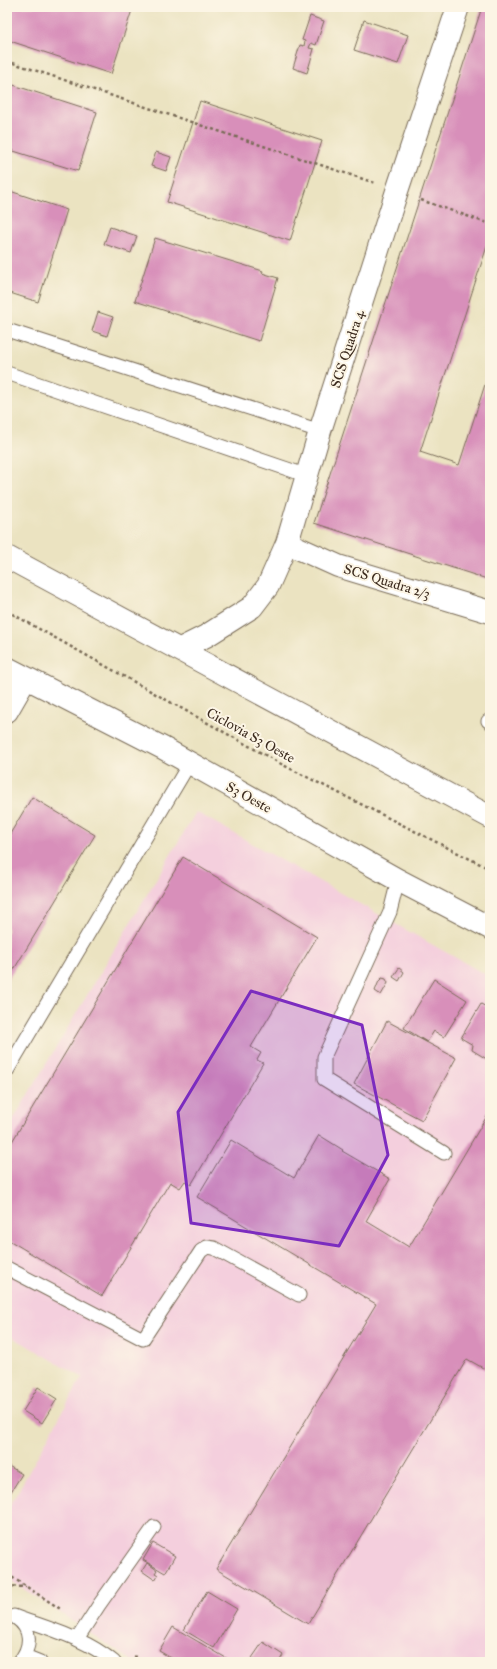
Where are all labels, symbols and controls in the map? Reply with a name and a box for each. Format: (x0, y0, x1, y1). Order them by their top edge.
street label: SCS Quadra 4 (327, 307, 368, 390)
street label: SCS Quadra 2/3 (342, 560, 432, 603)
street label: Ciclovia S3 Oeste (204, 704, 298, 767)
street label: S3 Oeste (223, 778, 274, 817)

